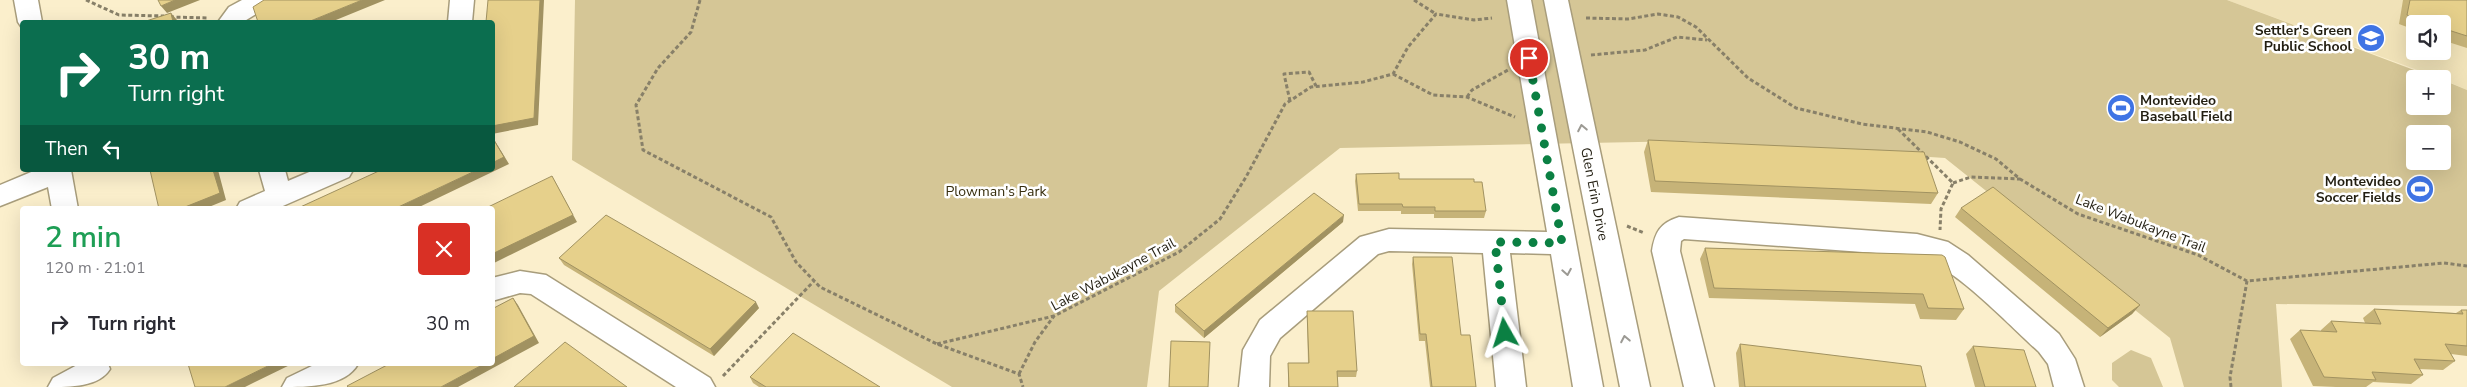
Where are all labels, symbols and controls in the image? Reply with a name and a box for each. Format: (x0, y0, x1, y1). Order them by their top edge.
map controls (2406, 15, 2451, 170)
button: sound (2406, 15, 2451, 60)
place label: Settler's Green Public School (2255, 21, 2353, 56)
school or university icon: Settler's Green Public School (2356, 23, 2386, 53)
text: 30 m (128, 34, 210, 81)
pin (1508, 37, 1550, 79)
icon: right (45, 40, 110, 105)
icon: arrive (1515, 44, 1543, 72)
button: + (2406, 70, 2451, 115)
text: Turn right (128, 79, 224, 109)
place label: Montevideo Baseball Field (2140, 91, 2232, 126)
sports icon: Montevideo Baseball Field (2106, 93, 2136, 123)
one-way arrow (1578, 124, 1588, 133)
button: − (2406, 125, 2451, 170)
icon: left (98, 135, 126, 163)
text: Then (45, 136, 88, 162)
street label: Glen Erin Drive (1576, 146, 1613, 242)
place label: Montevideo Soccer Fields (2316, 172, 2401, 207)
sports icon: Montevideo Soccer Fields (2405, 174, 2435, 204)
park label: Plowman's Park (945, 182, 1048, 201)
street label: Lake Wabukayne Trail (2073, 190, 2210, 257)
text: 2 min (45, 217, 121, 258)
button: close (418, 223, 470, 275)
street label: Lake Wabukayne Trail (1048, 233, 1180, 315)
text: 120 m · 21:01 (45, 257, 146, 279)
one-way arrow (1562, 268, 1572, 276)
position arrow (1478, 306, 1530, 358)
icon: right (45, 310, 73, 338)
text: Turn right (88, 311, 175, 337)
text: 30 m (426, 311, 470, 337)
one-way arrow (1620, 335, 1631, 344)

